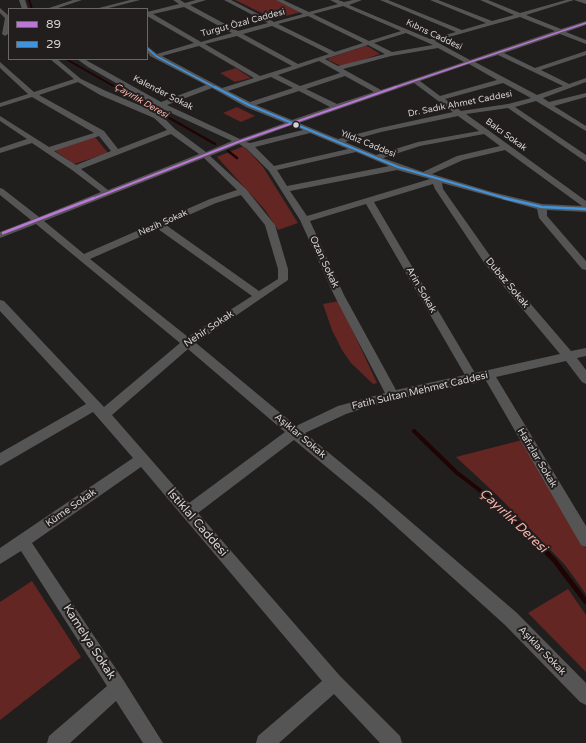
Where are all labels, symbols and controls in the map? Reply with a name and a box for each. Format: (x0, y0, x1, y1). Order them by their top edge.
street label: Turgut Özal Caddesi (200, 7, 286, 39)
legend (8, 8, 148, 60)
text: 89 (46, 17, 61, 31)
street label: Kıbrıs Caddesi (404, 17, 464, 53)
text: 29 (46, 37, 61, 51)
street label: Kalender Sokak (131, 73, 195, 113)
water label: Çayırlık Deresi (112, 81, 170, 121)
street label: Dr. Sadık Ahmet Caddesi (407, 89, 513, 119)
street label: Balcı Sokak (483, 116, 529, 154)
unlabelled marker (291, 120, 301, 130)
street label: Yıldız Caddesi (339, 128, 397, 160)
street label: Nezih Sokak (137, 207, 189, 239)
street label: Ozan Sokak (307, 234, 341, 290)
street label: Dubaz Sokak (483, 256, 531, 310)
street label: Arin Sokak (403, 265, 439, 315)
street label: Nehir Sokak (182, 308, 236, 350)
street label: Fatih Sultan Mehmet Caddesi (351, 369, 489, 413)
street label: Aşıklar Sokak (272, 411, 328, 461)
street label: Hafızlar Sokak (514, 426, 560, 490)
street label: Küme Sokak (43, 486, 99, 530)
street label: İstiklal Caddesi (164, 486, 230, 560)
water label: Çayırlık Deresi (476, 486, 550, 556)
street label: Kamelya Sokak (59, 602, 119, 682)
street label: Aşıklar Sokak (516, 624, 568, 678)

